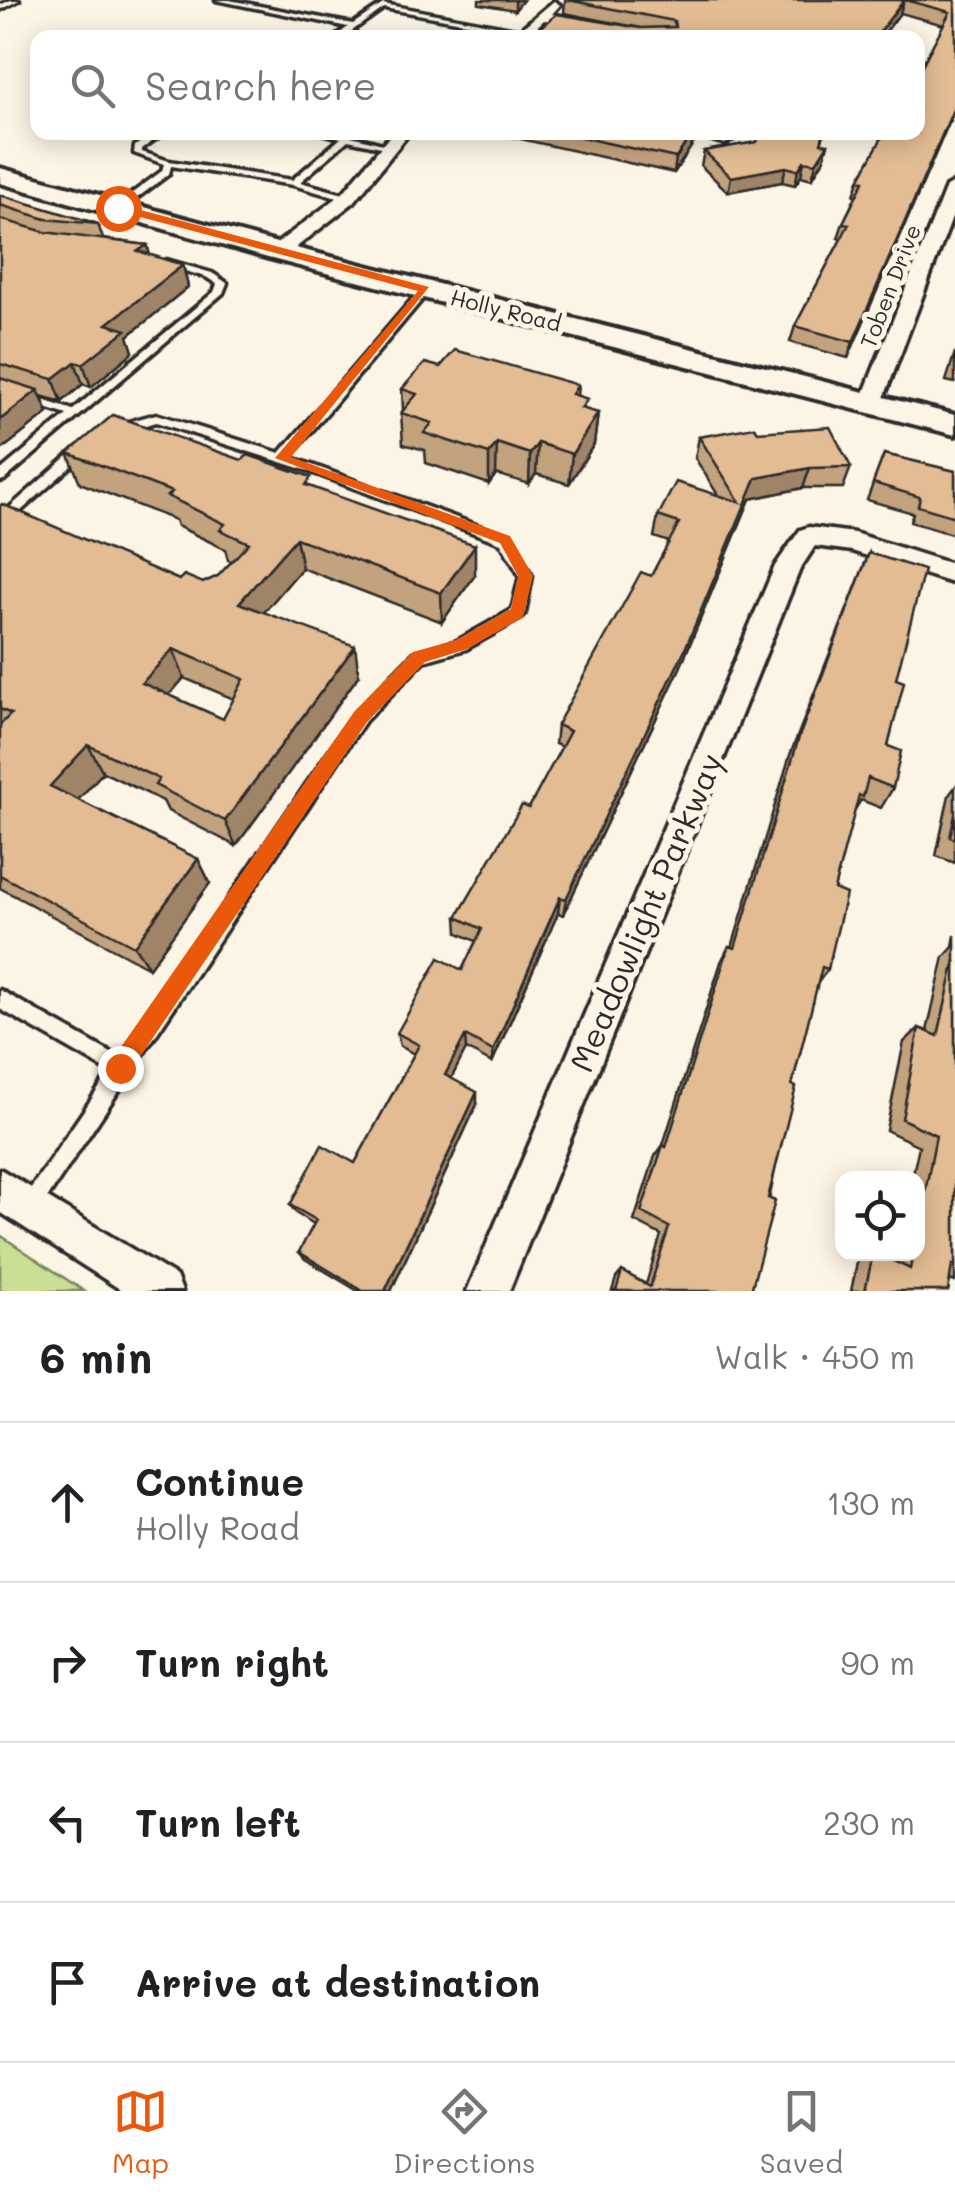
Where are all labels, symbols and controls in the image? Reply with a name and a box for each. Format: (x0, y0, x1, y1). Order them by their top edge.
search box (30, 30, 925, 140)
icon: search (65, 58, 120, 113)
text: Search here (145, 60, 376, 110)
route start (96, 186, 142, 232)
street label: Toben Drive (853, 220, 927, 352)
street label: Holly Road (448, 282, 564, 338)
street label: Meadowlight Parkway (559, 746, 732, 1078)
route end (98, 1046, 144, 1092)
map controls (835, 1171, 925, 1261)
button: locate (835, 1171, 925, 1261)
text: 6 min (40, 1329, 152, 1384)
text: Walk · 450 m (715, 1335, 915, 1377)
text: Continue (135, 1456, 304, 1506)
icon: ahead (40, 1475, 95, 1530)
text: 130 m (826, 1481, 915, 1523)
text: Holly Road (135, 1506, 300, 1548)
icon: right (40, 1635, 95, 1690)
text: Turn right (135, 1637, 329, 1687)
text: 90 m (841, 1641, 915, 1683)
icon: left (40, 1795, 95, 1850)
text: Turn left (135, 1797, 301, 1847)
text: 230 m (823, 1801, 915, 1843)
icon: arrive (40, 1955, 95, 2010)
text: Arrive at destination (135, 1957, 540, 2007)
tab: Map (112, 2084, 169, 2180)
tab: Directions (393, 2084, 536, 2180)
tab: Saved (760, 2084, 843, 2180)

